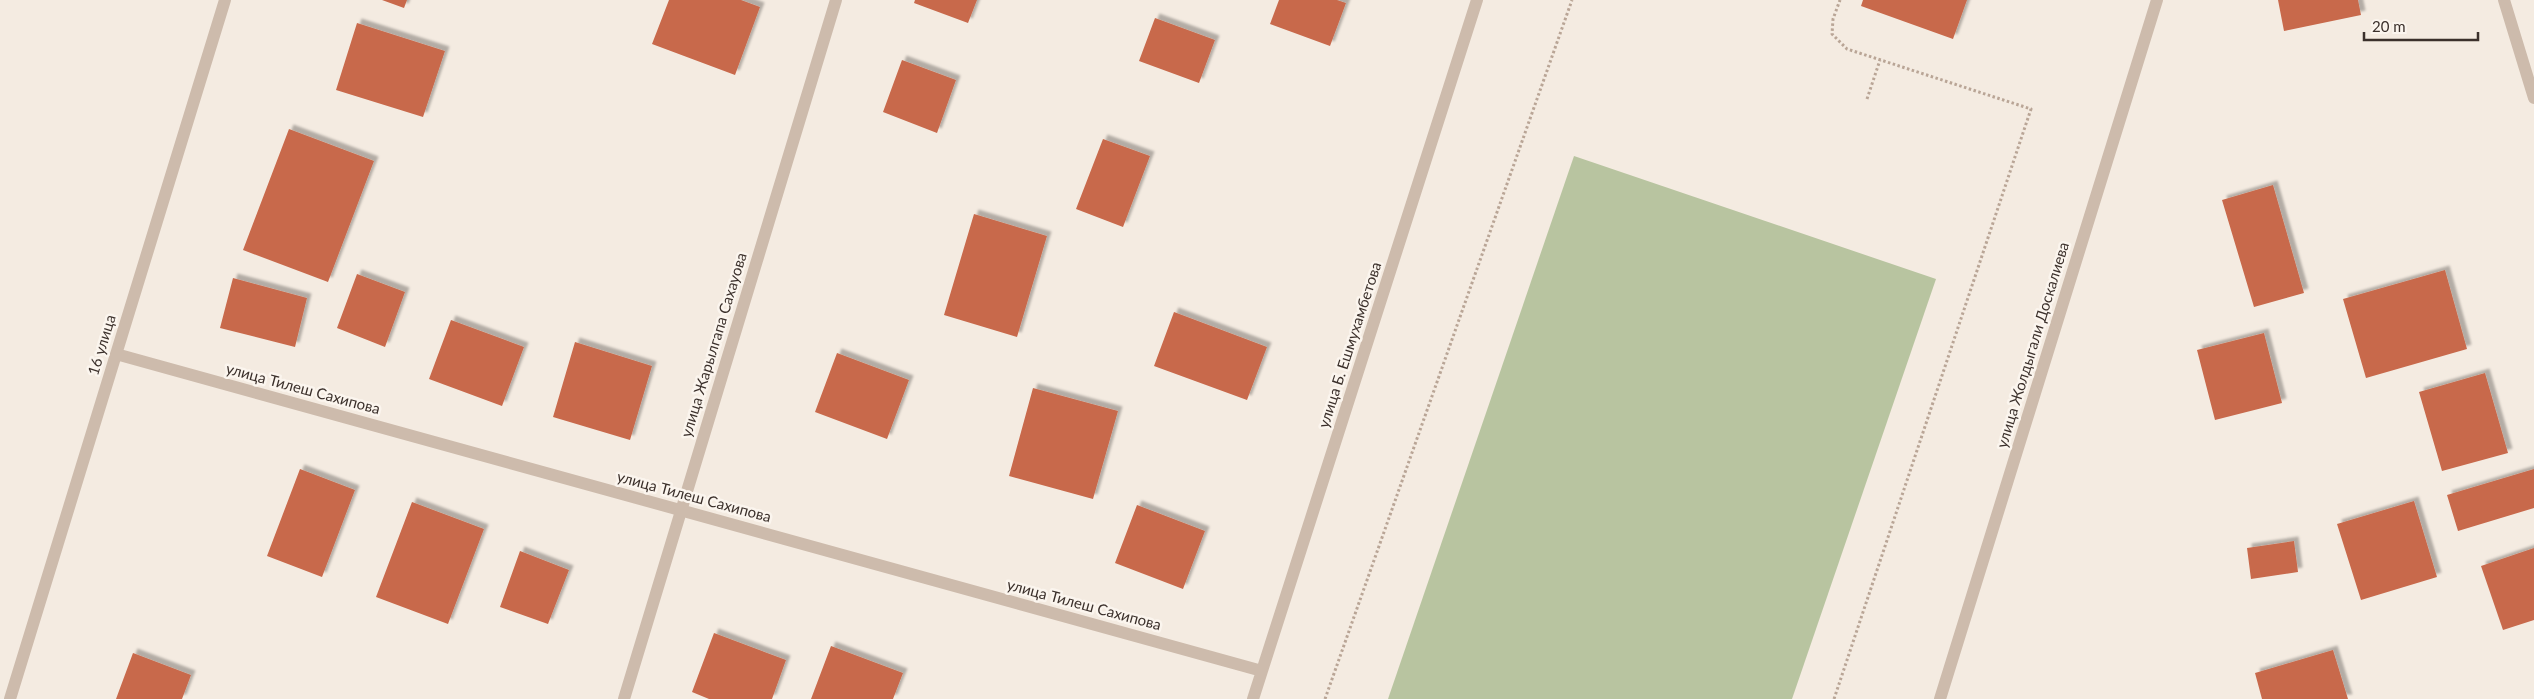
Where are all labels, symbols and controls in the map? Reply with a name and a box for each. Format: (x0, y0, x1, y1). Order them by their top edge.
scale bar (2364, 10, 2478, 42)
text: 20 m (2372, 17, 2406, 35)
street label: улица Жолдыгали Доскалиева (1992, 240, 2072, 450)
street label: улица Жарылгапа Сахауова (676, 250, 750, 439)
street label: улица Б. Ешмухамбетова (1314, 259, 1384, 430)
street label: 16 улица (83, 312, 119, 377)
street label: улица Тилеш Сахипова (224, 359, 382, 417)
street label: улица Тилеш Сахипова (615, 467, 773, 525)
street label: улица Тилеш Сахипова (1005, 575, 1163, 633)

